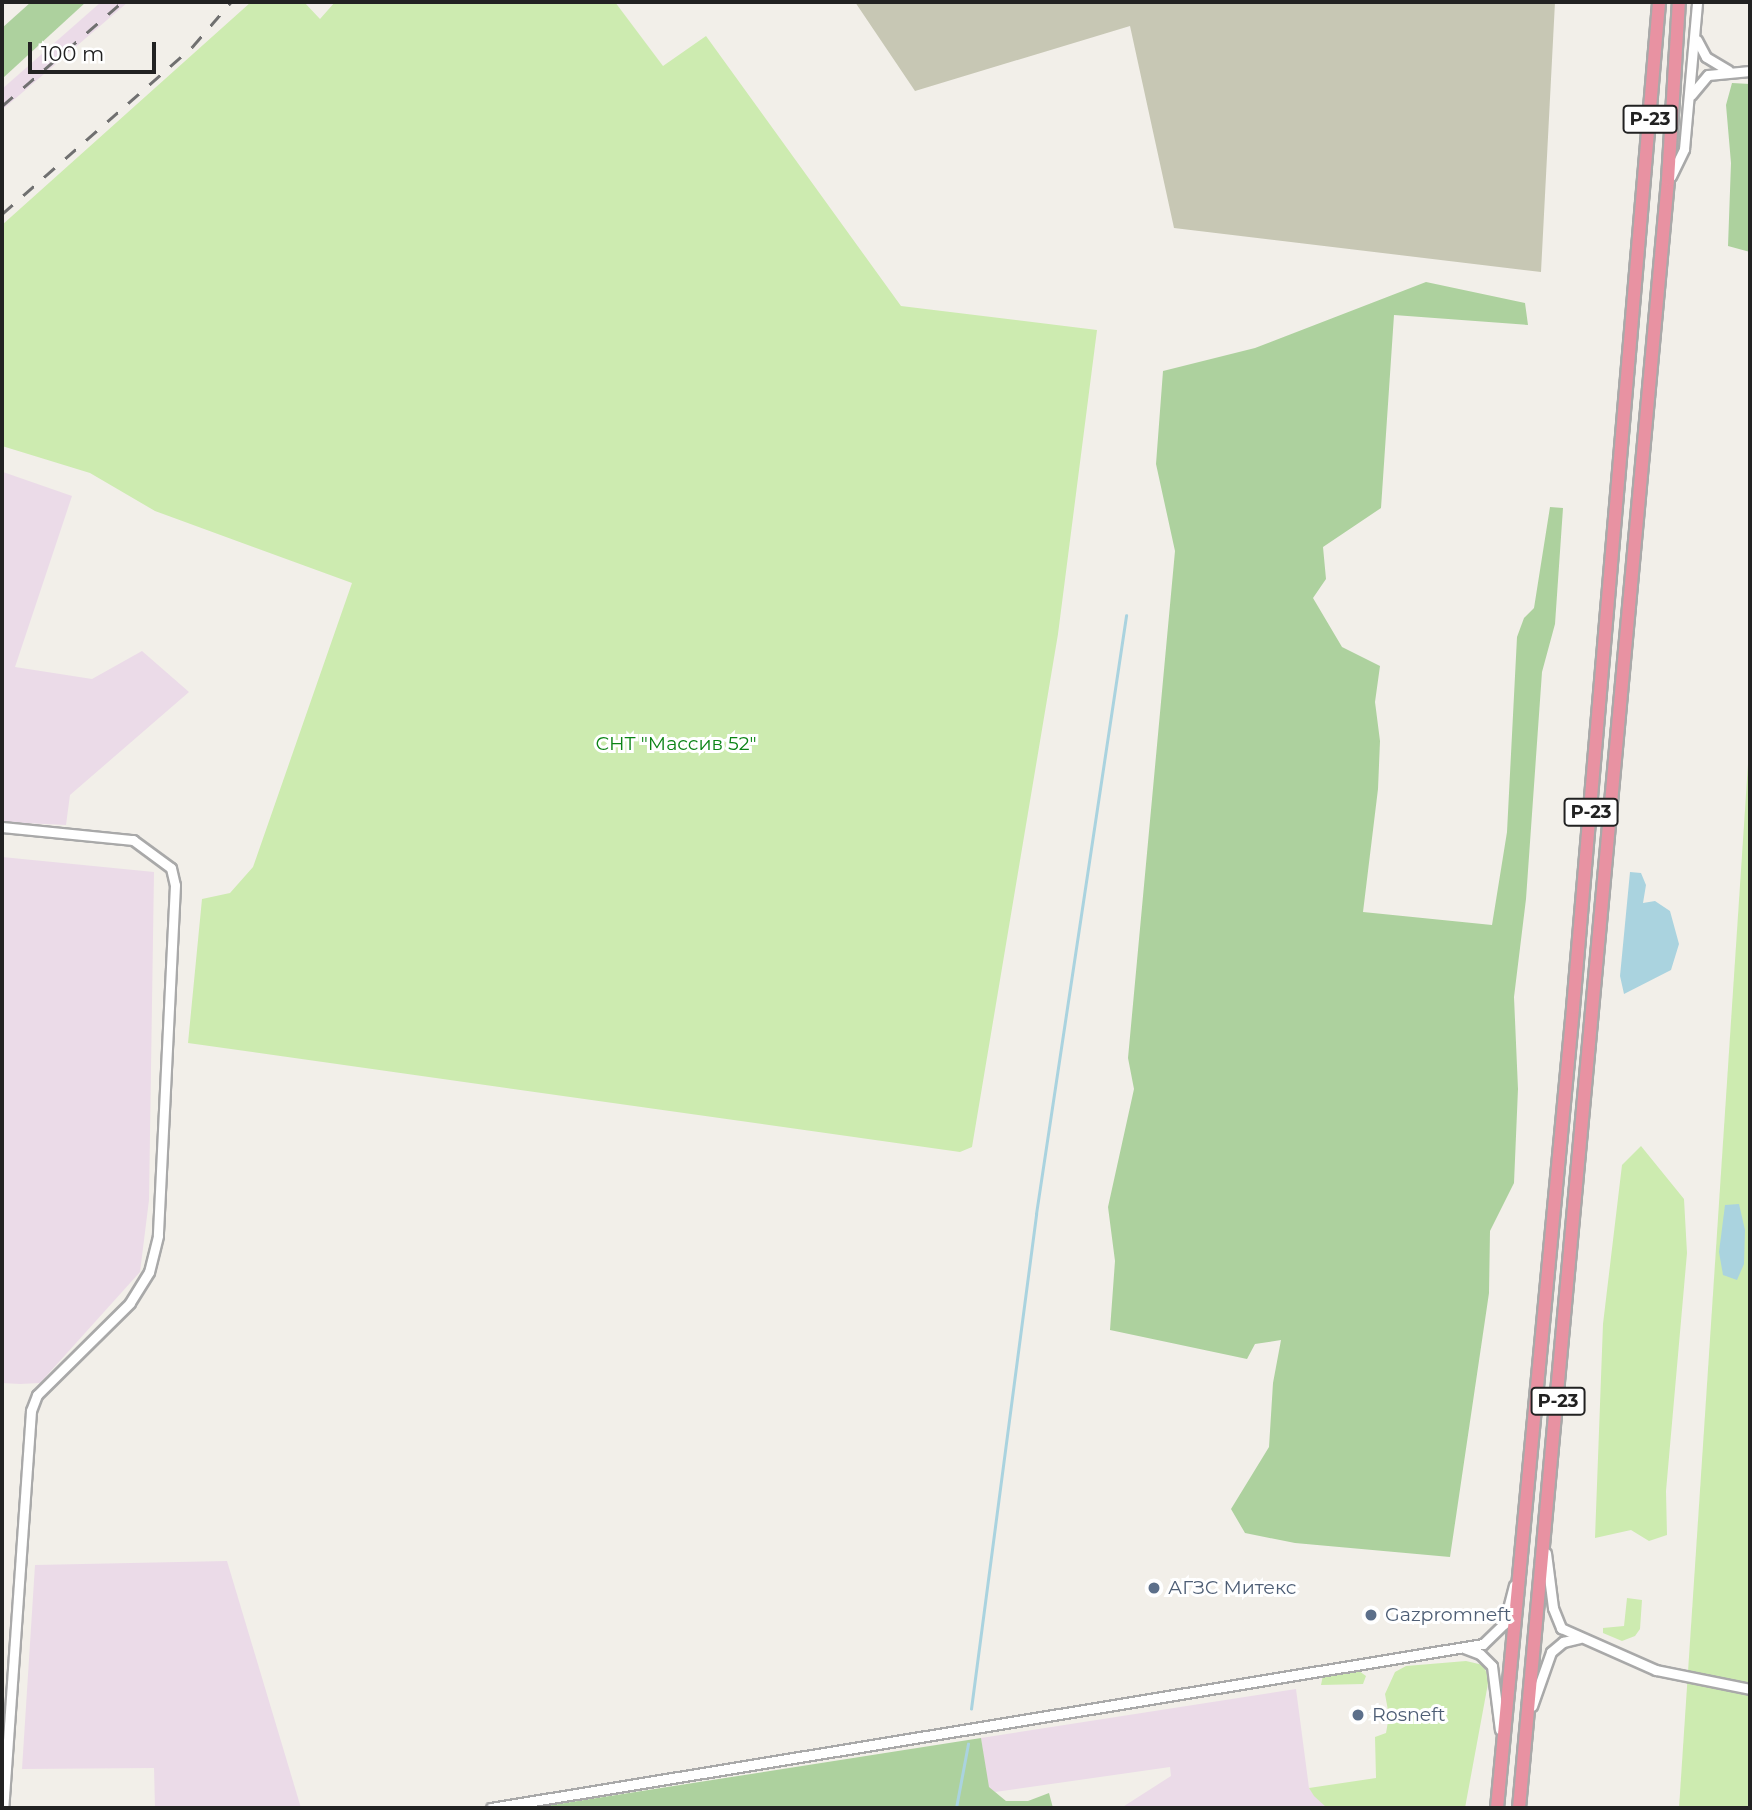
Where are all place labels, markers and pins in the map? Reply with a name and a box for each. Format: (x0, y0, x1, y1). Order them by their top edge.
place label: АГЗС Митекс (1168, 1577, 1296, 1599)
marker: АГЗС Митекс (1146, 1580, 1162, 1596)
place label: Gazpromneft (1385, 1604, 1511, 1626)
marker: Gazpromneft (1363, 1607, 1379, 1623)
place label: Rosneft (1372, 1704, 1445, 1726)
marker: Rosneft (1350, 1707, 1366, 1723)

